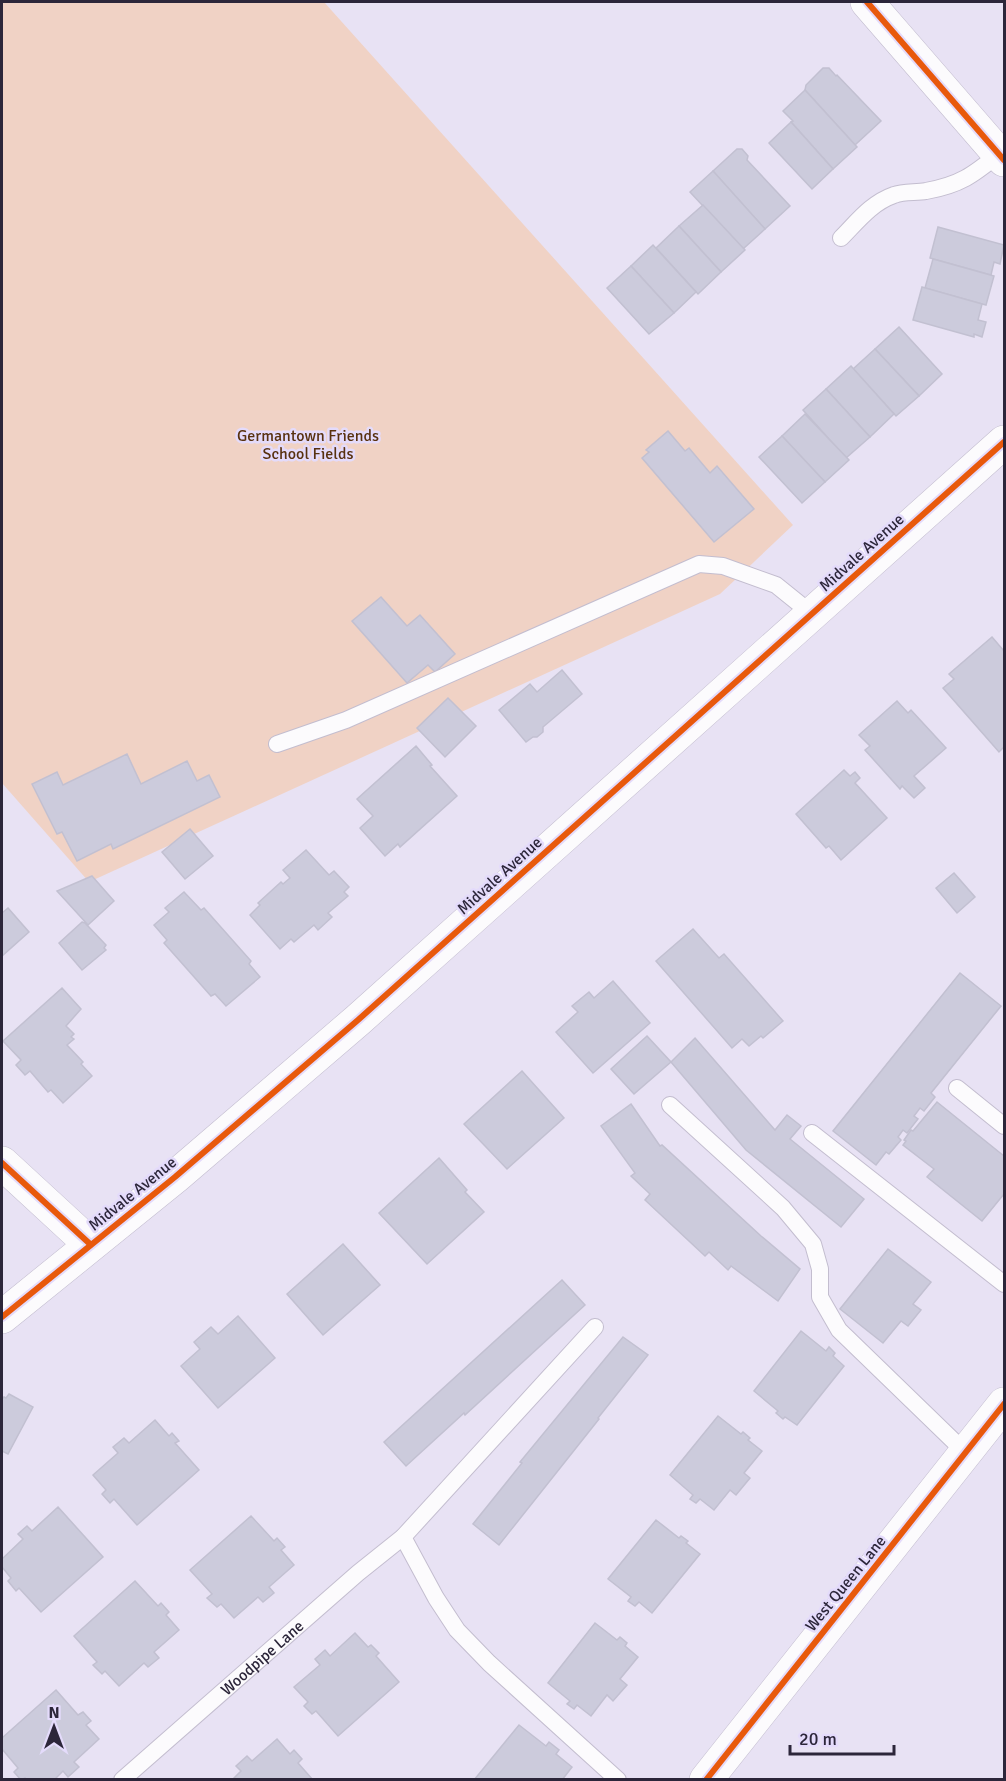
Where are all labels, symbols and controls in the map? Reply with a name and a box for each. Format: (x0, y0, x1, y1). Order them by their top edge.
park label: Germantown Friends School Fields (237, 426, 379, 464)
street label: Midvale Avenue (815, 509, 908, 596)
street label: Midvale Avenue (453, 832, 546, 919)
street label: Midvale Avenue (85, 1152, 181, 1235)
street label: West Queen Lane (801, 1532, 891, 1636)
street label: Woodpipe Lane (217, 1616, 308, 1700)
north arrow (24, 1697, 84, 1757)
text: N (48, 1703, 60, 1723)
scale bar (790, 1718, 894, 1756)
text: 20 m (799, 1728, 837, 1750)

